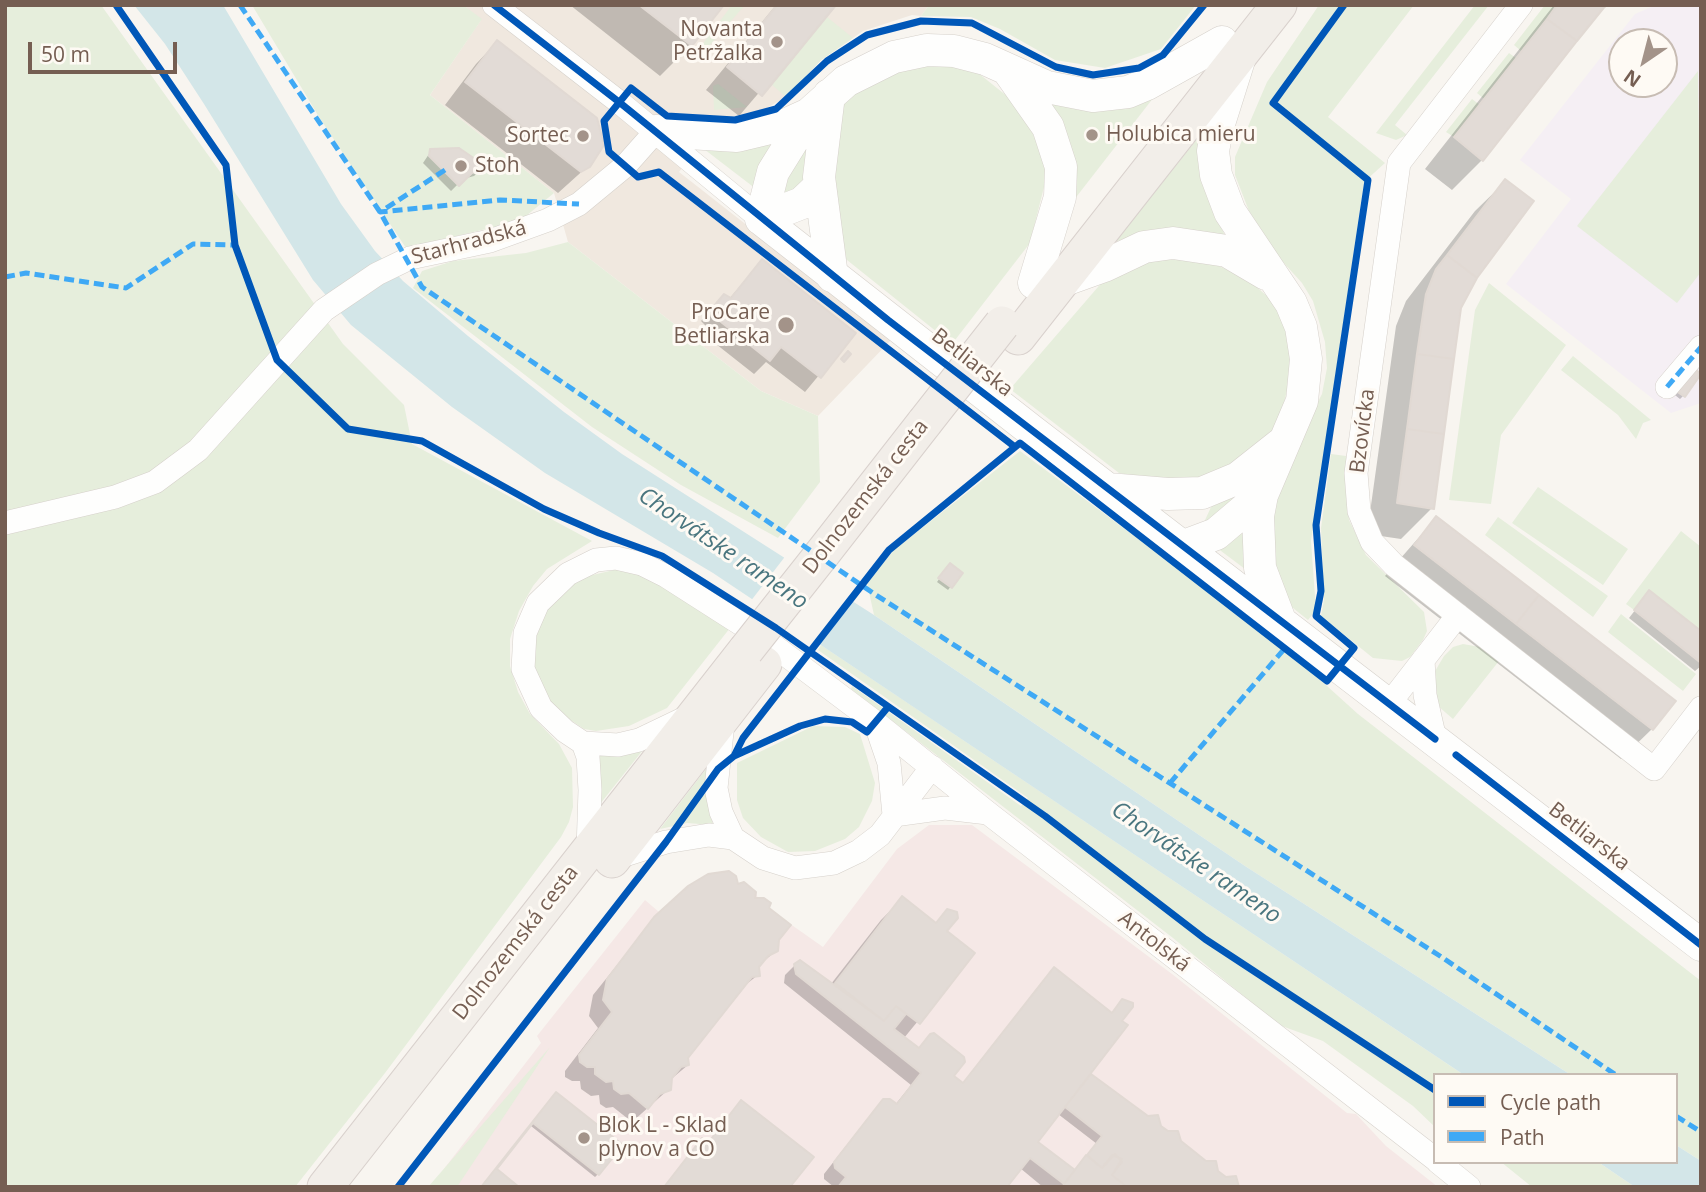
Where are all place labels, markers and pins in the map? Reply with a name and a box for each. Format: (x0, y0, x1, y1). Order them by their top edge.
place label: Novanta Petržalka (673, 17, 763, 67)
marker: Novanta Petržalka (769, 34, 785, 50)
place label: Holubica mieru (1106, 122, 1256, 148)
place label: Sortec (507, 123, 569, 149)
marker: Holubica mieru (1084, 127, 1100, 143)
marker: Sortec (575, 128, 591, 144)
place label: Stoh (475, 153, 520, 179)
marker: Stoh (453, 158, 469, 174)
place label: ProCare Betliarska (674, 300, 770, 350)
marker: ProCare Betliarska (776, 315, 796, 335)
place label: Blok L - Sklad plynov a CO (598, 1113, 727, 1163)
marker: Blok L - Sklad plynov a CO (576, 1130, 592, 1146)

